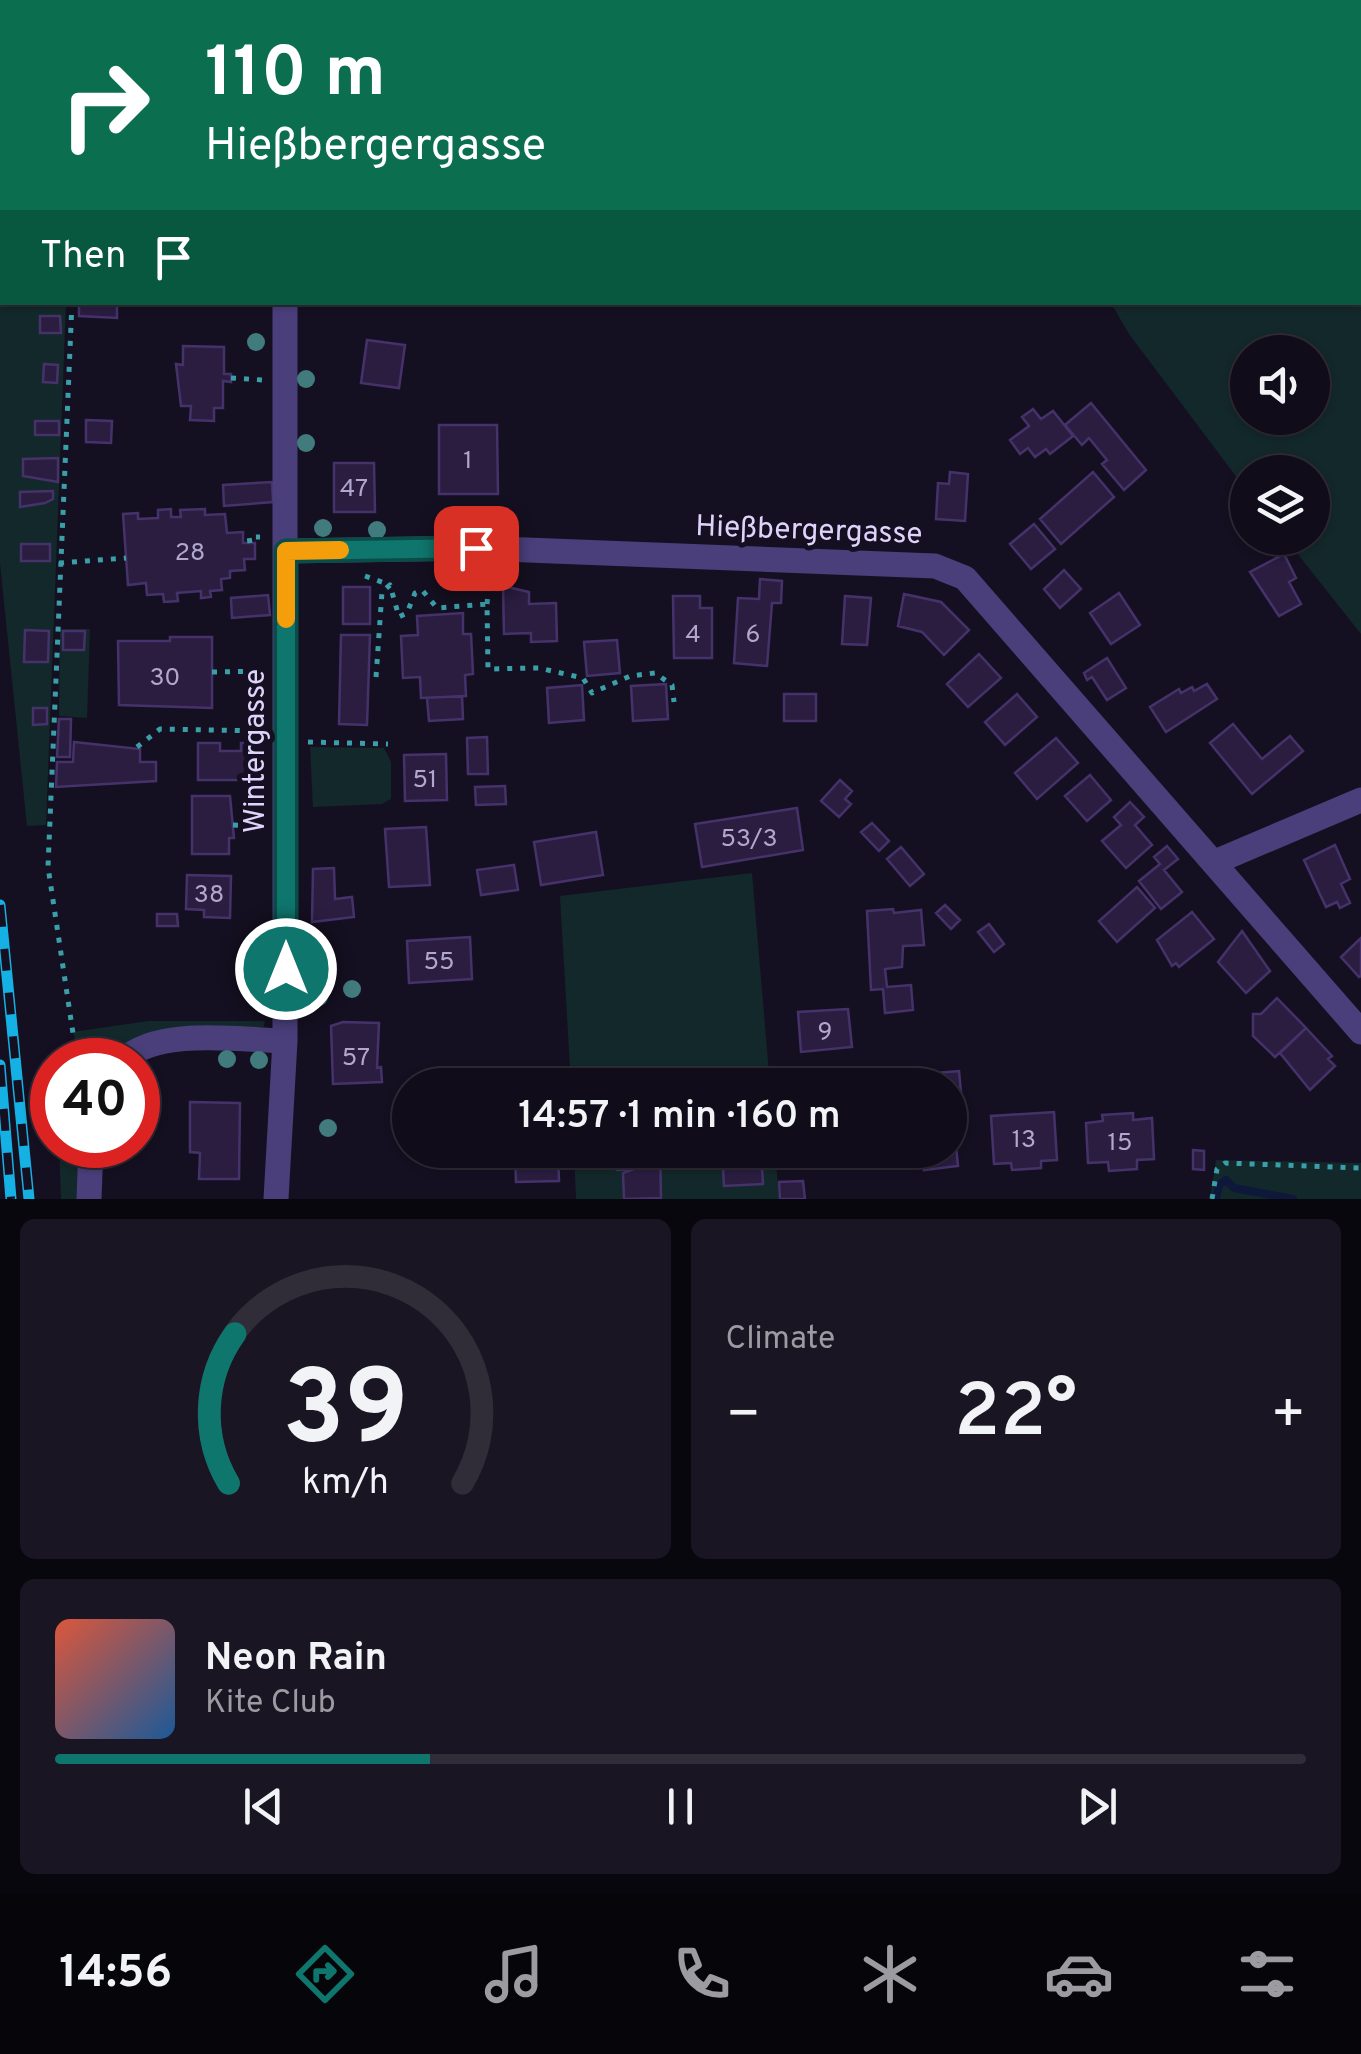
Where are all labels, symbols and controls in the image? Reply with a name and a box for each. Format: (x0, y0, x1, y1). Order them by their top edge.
text: 110 m (205, 32, 386, 121)
icon: right (40, 40, 170, 170)
text: Hießbergergasse (205, 119, 546, 176)
icon: arrive (146, 230, 201, 285)
text: Then (40, 233, 126, 282)
map controls (1230, 335, 1330, 555)
button: sound (1230, 335, 1330, 435)
house number: 1 (463, 446, 473, 478)
button: layers (1230, 455, 1330, 555)
house number: 47 (340, 474, 368, 506)
pin (434, 506, 519, 591)
street label: Hießbergergasse (695, 509, 923, 554)
icon: arrive (449, 521, 504, 576)
house number: 28 (175, 538, 205, 570)
house number: 4 (685, 620, 701, 652)
house number: 6 (746, 620, 760, 652)
house number: 30 (150, 663, 180, 695)
street label: Wintergasse (238, 669, 275, 833)
house number: 51 (413, 765, 437, 797)
house number: 53/3 (720, 824, 778, 856)
house number: 38 (194, 880, 224, 912)
position arrow (234, 917, 338, 1021)
house number: 55 (423, 947, 455, 979)
house number: 9 (818, 1017, 832, 1049)
speed limit sign: 40 (30, 1038, 160, 1168)
house number: 57 (342, 1043, 370, 1075)
text: 14:57 · 1 min · 160 m (518, 1093, 841, 1142)
house number: 13 (1012, 1125, 1036, 1157)
house number: 15 (1108, 1128, 1132, 1160)
text: Climate (726, 1320, 835, 1360)
text: 39 (282, 1349, 408, 1481)
text: 22° (954, 1368, 1077, 1463)
text: − (726, 1382, 761, 1452)
text: + (1271, 1382, 1306, 1452)
text: km/h (302, 1461, 389, 1507)
text: Neon Rain (205, 1635, 387, 1684)
text: Kite Club (205, 1684, 336, 1724)
icon: previous (236, 1779, 291, 1834)
icon: pause (653, 1779, 708, 1834)
icon: next (1070, 1779, 1125, 1834)
icon: directions (290, 1939, 360, 2009)
icon: music (479, 1939, 549, 2009)
icon: phone (667, 1939, 737, 2009)
icon: climate (855, 1939, 925, 2009)
icon: car (1044, 1939, 1114, 2009)
icon: filters (1232, 1939, 1302, 2009)
text: 14:56 (59, 1946, 172, 2003)

